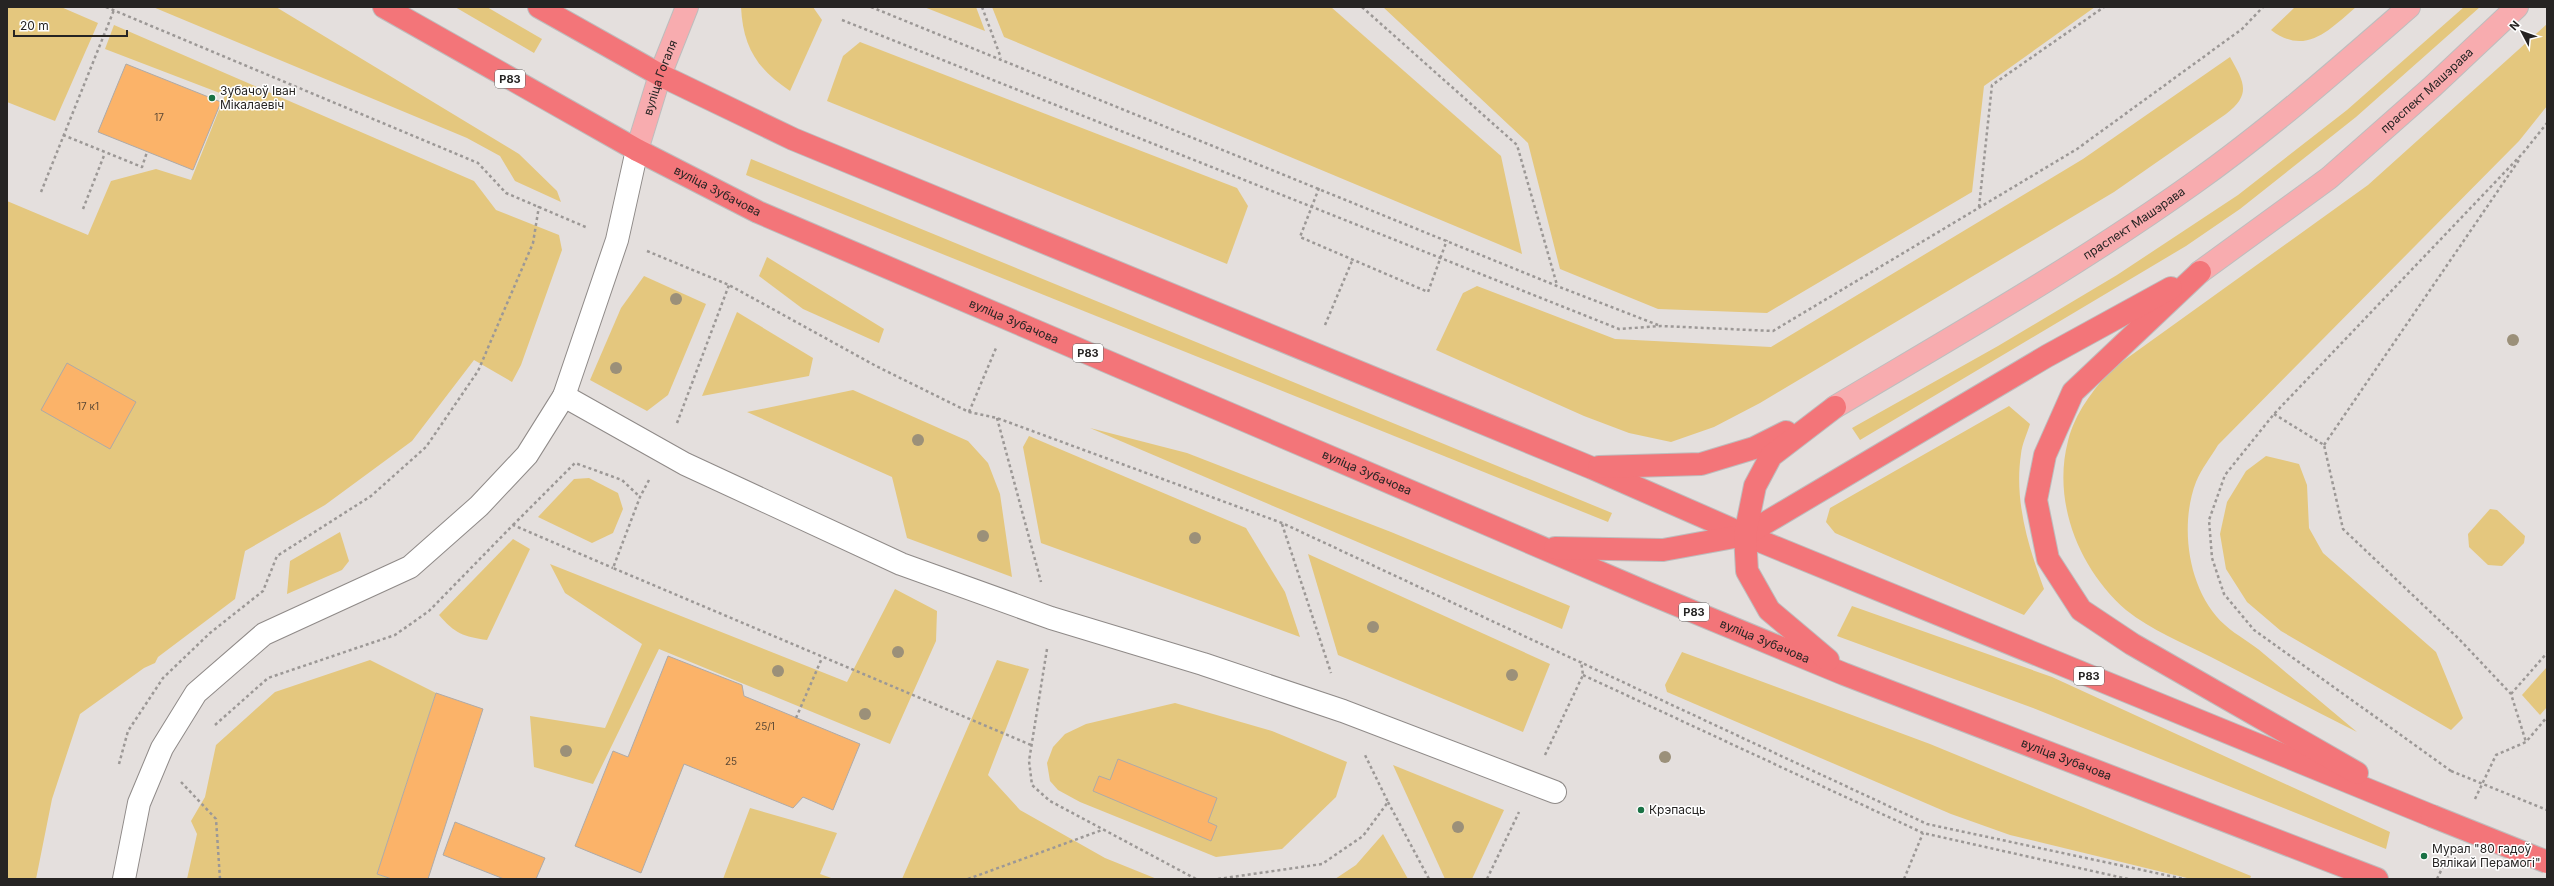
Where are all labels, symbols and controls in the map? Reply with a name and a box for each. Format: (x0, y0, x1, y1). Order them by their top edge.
scale bar (14, 12, 127, 38)
north arrow (2502, 12, 2542, 52)
text: 20 m (20, 18, 49, 33)
text: N (2506, 18, 2522, 33)
street label: вуліца Гогаля (640, 38, 680, 117)
street label: праспект Машэрава (2377, 44, 2476, 136)
road number: Р83 (495, 70, 525, 88)
place label: Зубачоў Іван Мікалаевіч (220, 83, 296, 112)
marker: Зубачоў Іван Мікалаевіч (207, 93, 217, 103)
house number: 17 (154, 111, 164, 123)
street label: вуліца Зубачова (672, 162, 764, 219)
street label: праспект Машэрава (2080, 184, 2188, 263)
street label: вуліца Зубачова (967, 295, 1061, 347)
road number: Р83 (1073, 344, 1103, 362)
house number: 17 к1 (77, 400, 99, 412)
street label: вуліца Зубачова (1320, 446, 1414, 498)
road number: Р83 (1679, 603, 1709, 621)
street label: вуліца Зубачова (1718, 616, 1812, 666)
road number: Р83 (2074, 667, 2104, 685)
house number: 25/1 (755, 720, 775, 732)
street label: вуліца Зубачова (2019, 735, 2114, 783)
house number: 25 (725, 755, 737, 767)
place label: Крэпасць (1649, 802, 1706, 817)
marker: Крэпасць (1636, 805, 1646, 815)
place label: Мурал "80 гадоў Вялікай Перамогі" (2432, 841, 2541, 870)
marker: Мурал "80 гадоў Вялікай Перамогі" (2419, 851, 2429, 861)

